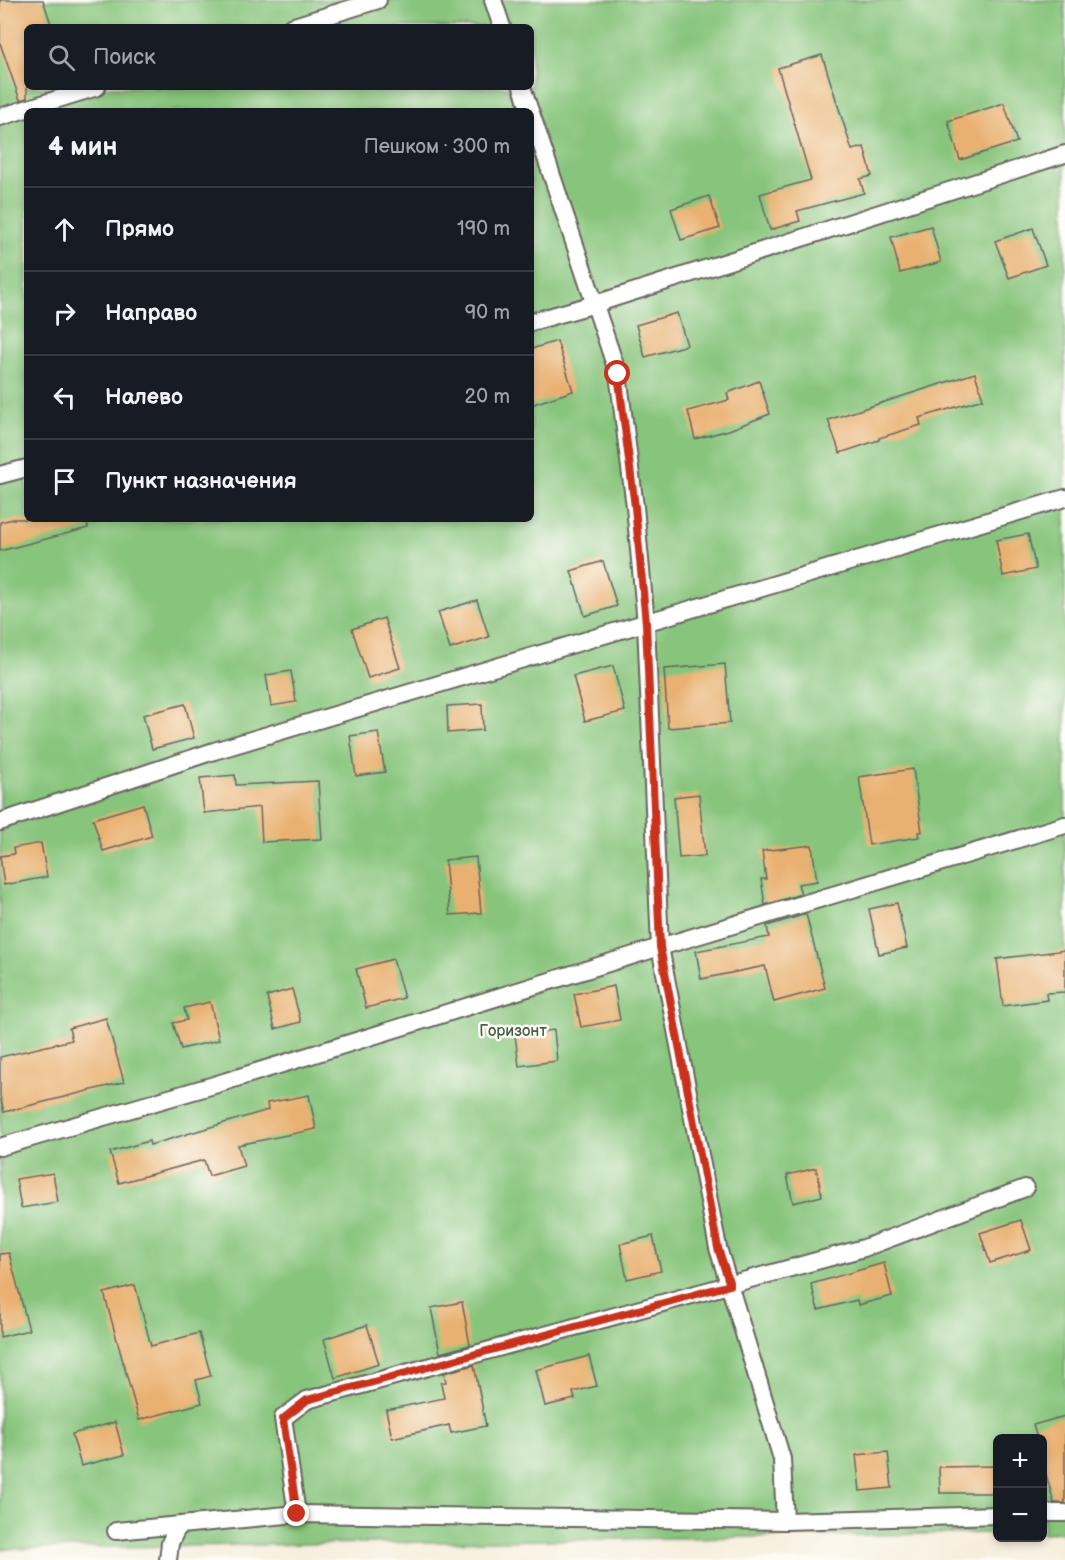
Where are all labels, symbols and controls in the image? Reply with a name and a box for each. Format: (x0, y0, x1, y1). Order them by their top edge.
search box (24, 24, 534, 90)
icon: search (45, 41, 78, 74)
text: Поиск (93, 44, 156, 71)
text: 4 мин (48, 132, 117, 163)
text: Пешком · 300 m (364, 135, 510, 159)
icon: ahead (48, 213, 81, 246)
text: Прямо (105, 216, 174, 243)
text: 190 m (457, 217, 510, 241)
icon: right (48, 297, 81, 330)
text: Направо (105, 300, 197, 327)
text: 90 m (465, 301, 510, 325)
route start (604, 360, 630, 386)
icon: left (48, 381, 81, 414)
text: Налево (105, 384, 183, 411)
text: 20 m (465, 385, 510, 409)
icon: arrive (48, 465, 81, 498)
text: Пункт назначения (105, 468, 297, 495)
park label: Горизонт (479, 1022, 547, 1041)
map controls (993, 1434, 1047, 1542)
button: + (993, 1434, 1047, 1488)
button: − (993, 1488, 1047, 1542)
route end (283, 1500, 309, 1526)

